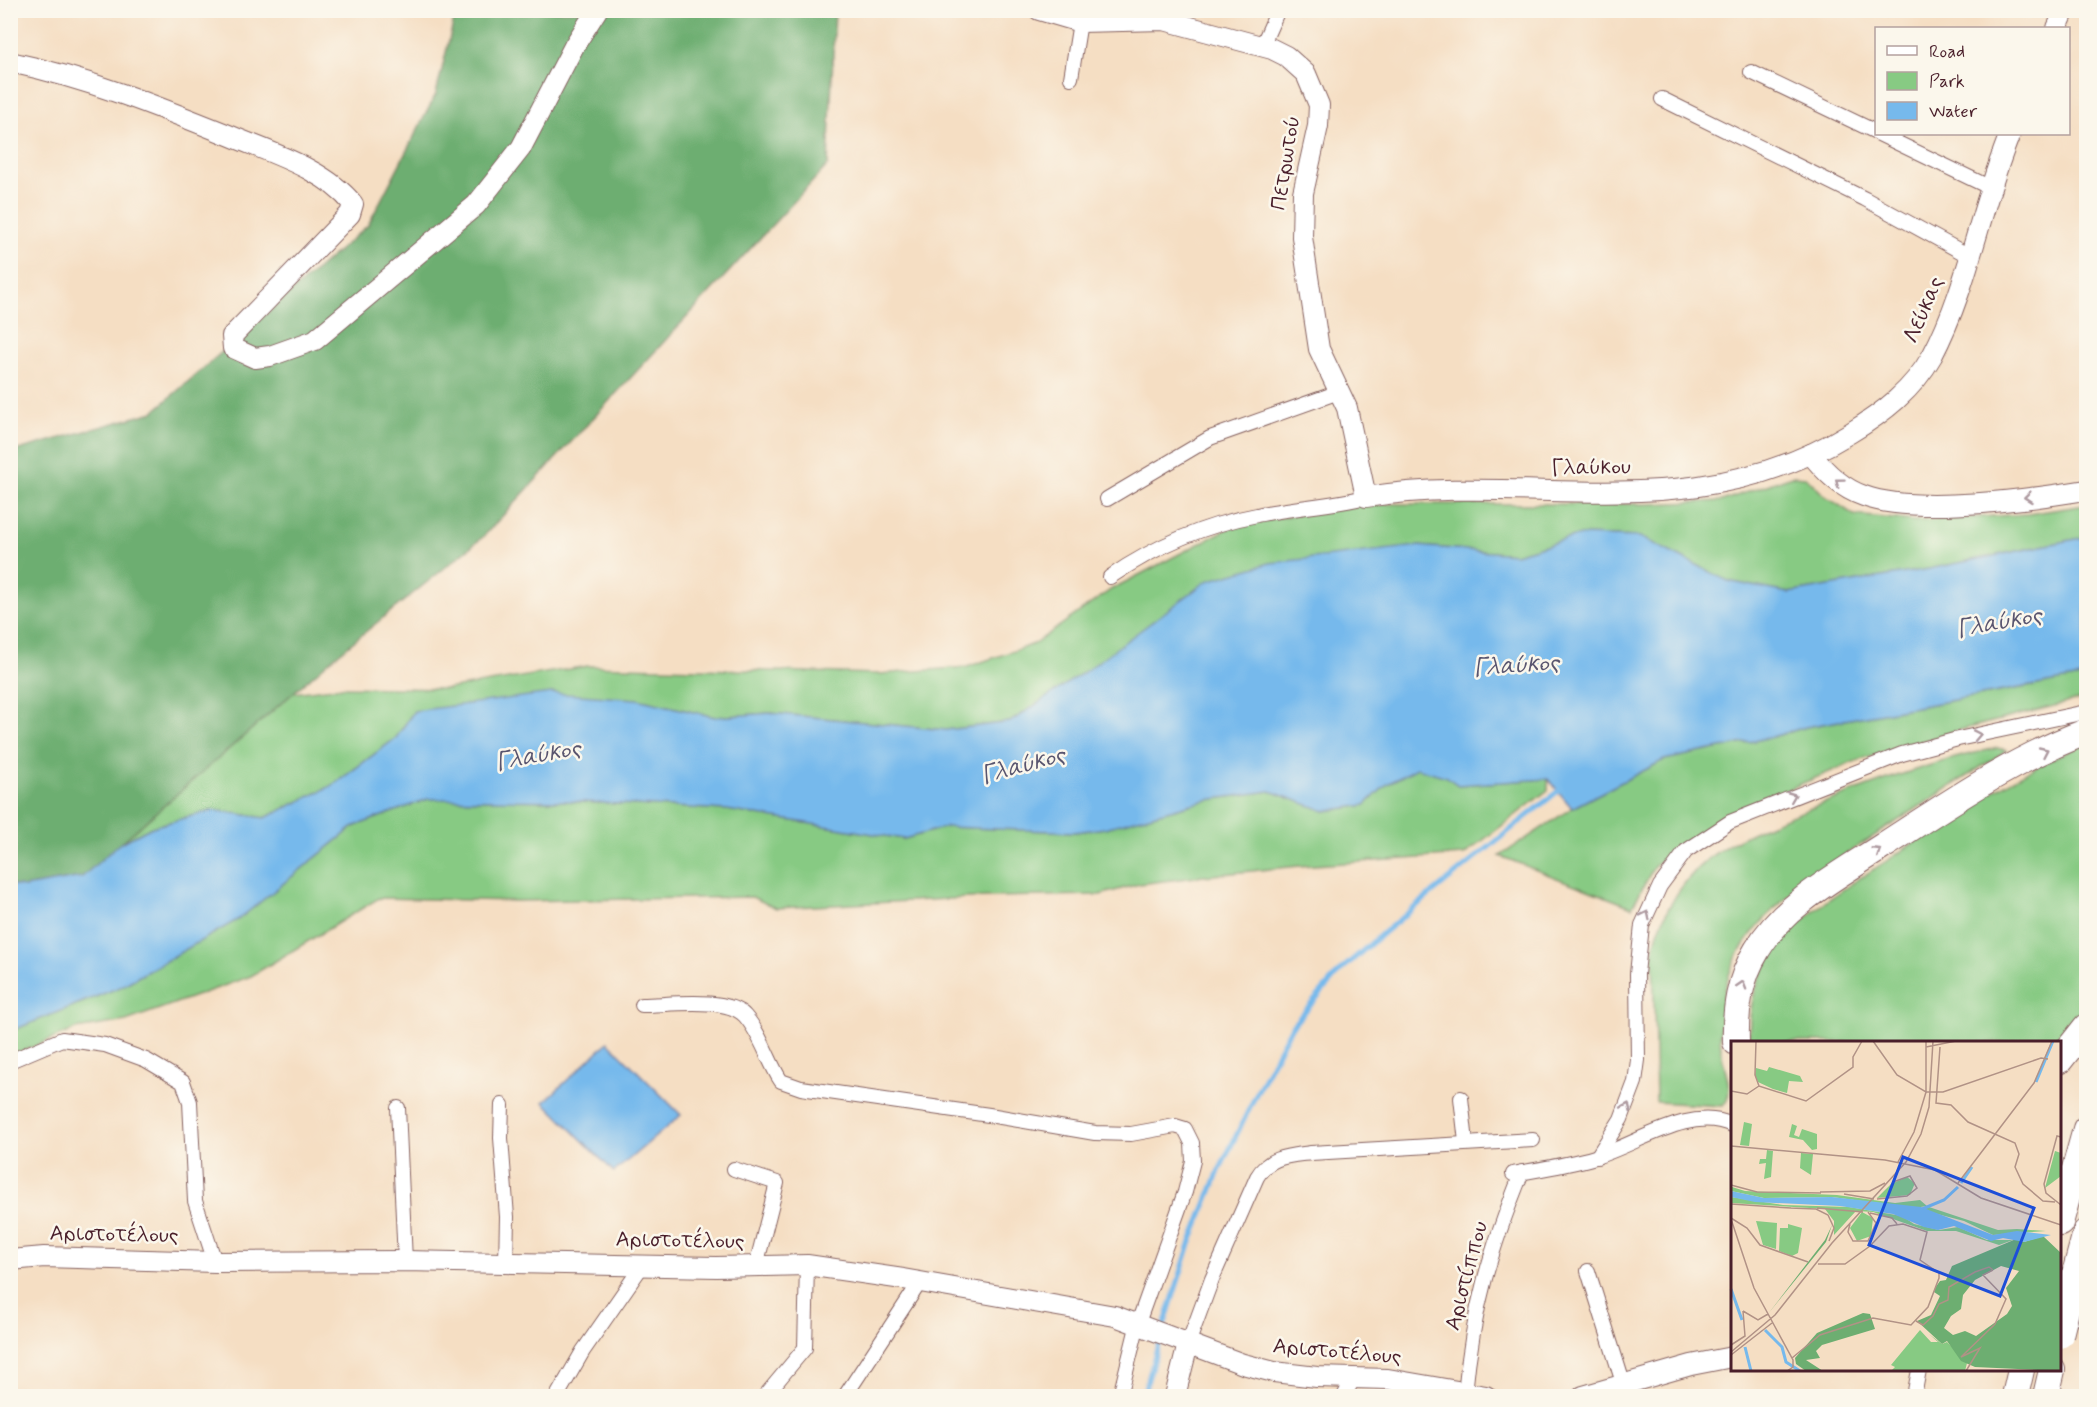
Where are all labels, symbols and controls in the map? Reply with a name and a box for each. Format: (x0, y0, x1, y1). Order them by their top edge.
legend (1875, 27, 2070, 135)
text: Road (1929, 40, 1965, 64)
text: Park (1929, 70, 1965, 94)
text: Water (1929, 100, 1978, 124)
street label: Πετρωτού (1265, 114, 1307, 212)
street label: Λεύκας (1897, 272, 1951, 348)
street label: Γλαύκου (1551, 453, 1631, 483)
one-way arrow (1834, 478, 1845, 489)
one-way arrow (2024, 490, 2033, 503)
water label: Γλαύκος (1954, 600, 2046, 646)
water label: Γλαύκος (1472, 647, 1562, 684)
one-way arrow (1971, 729, 1981, 742)
water label: Γλαύκος (493, 733, 585, 779)
water label: Γλαύκος (977, 739, 1070, 792)
one-way arrow (2038, 747, 2049, 759)
one-way arrow (1786, 791, 1797, 804)
one-way arrow (1870, 847, 1881, 858)
one-way arrow (1639, 910, 1651, 921)
one-way arrow (1735, 980, 1747, 991)
inset map (1731, 1041, 2061, 1371)
one-way arrow (1620, 1102, 1632, 1113)
street label: Αριστίππου (1439, 1218, 1495, 1334)
street label: Αριστοτέλους (49, 1219, 179, 1250)
street label: Αριστοτέλους (615, 1225, 745, 1256)
street label: Αριστοτέλους (1272, 1331, 1403, 1372)

